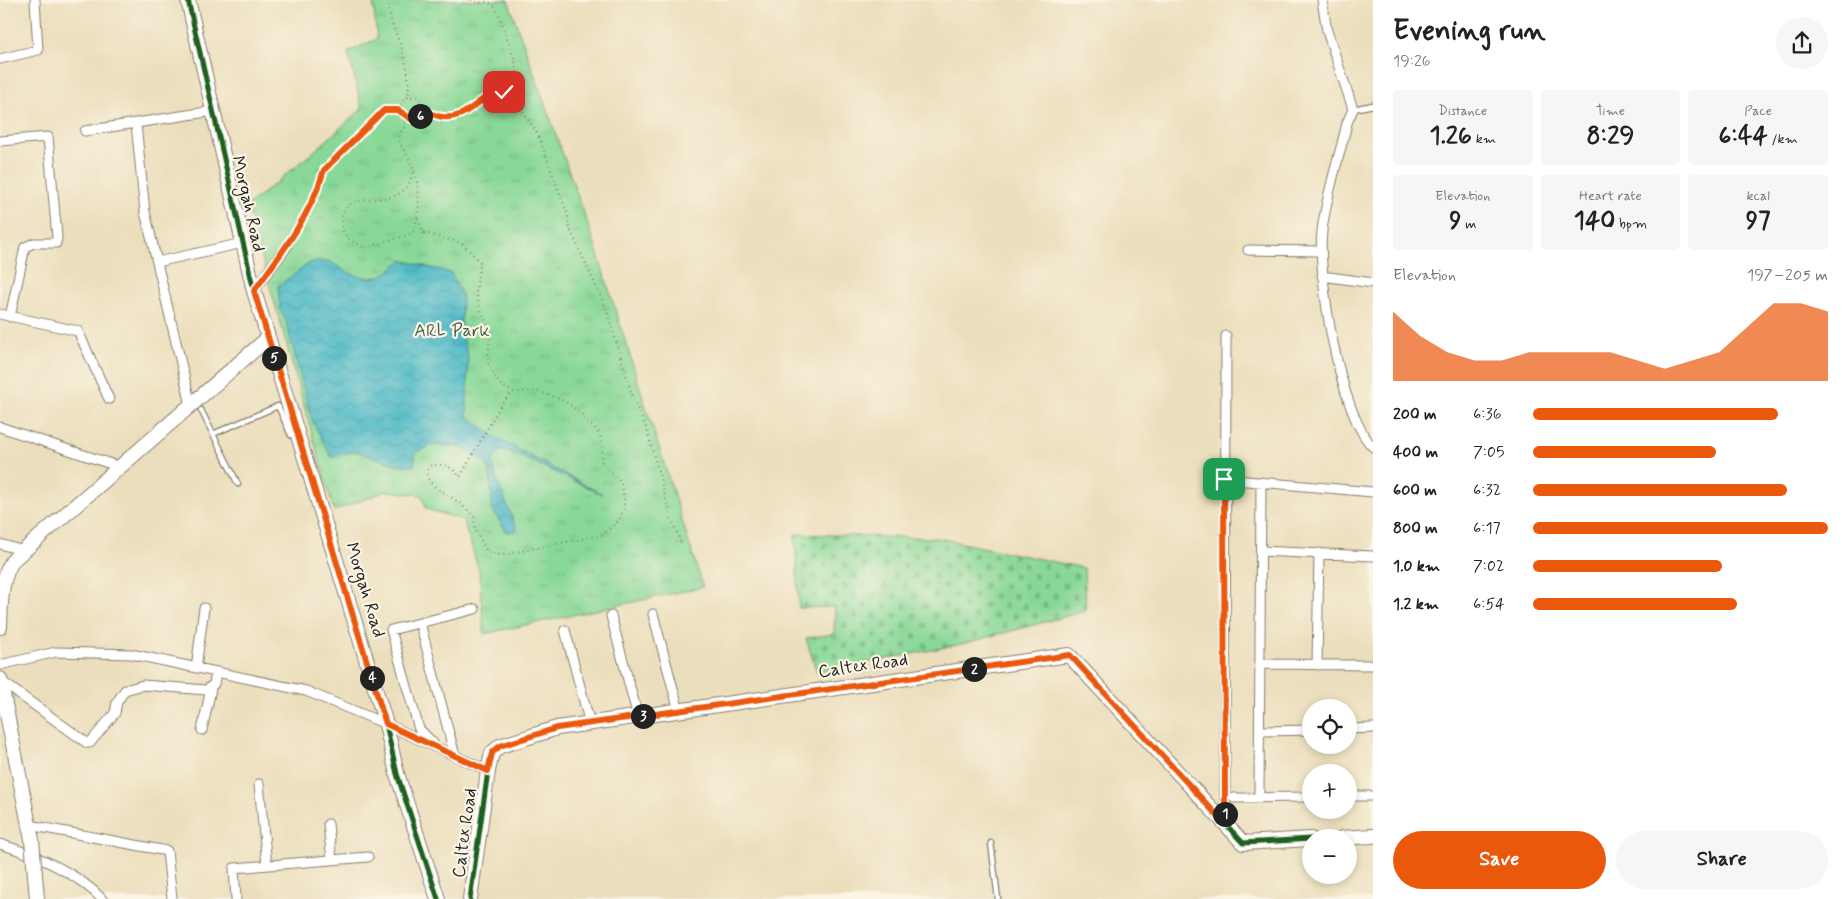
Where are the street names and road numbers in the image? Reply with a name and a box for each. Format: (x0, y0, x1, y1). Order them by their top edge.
street label: Morgah Road (224, 153, 271, 255)
street label: Morgah Road (338, 540, 391, 641)
street label: Caltex Road (817, 648, 909, 684)
street label: Caltex Road (447, 787, 483, 879)

